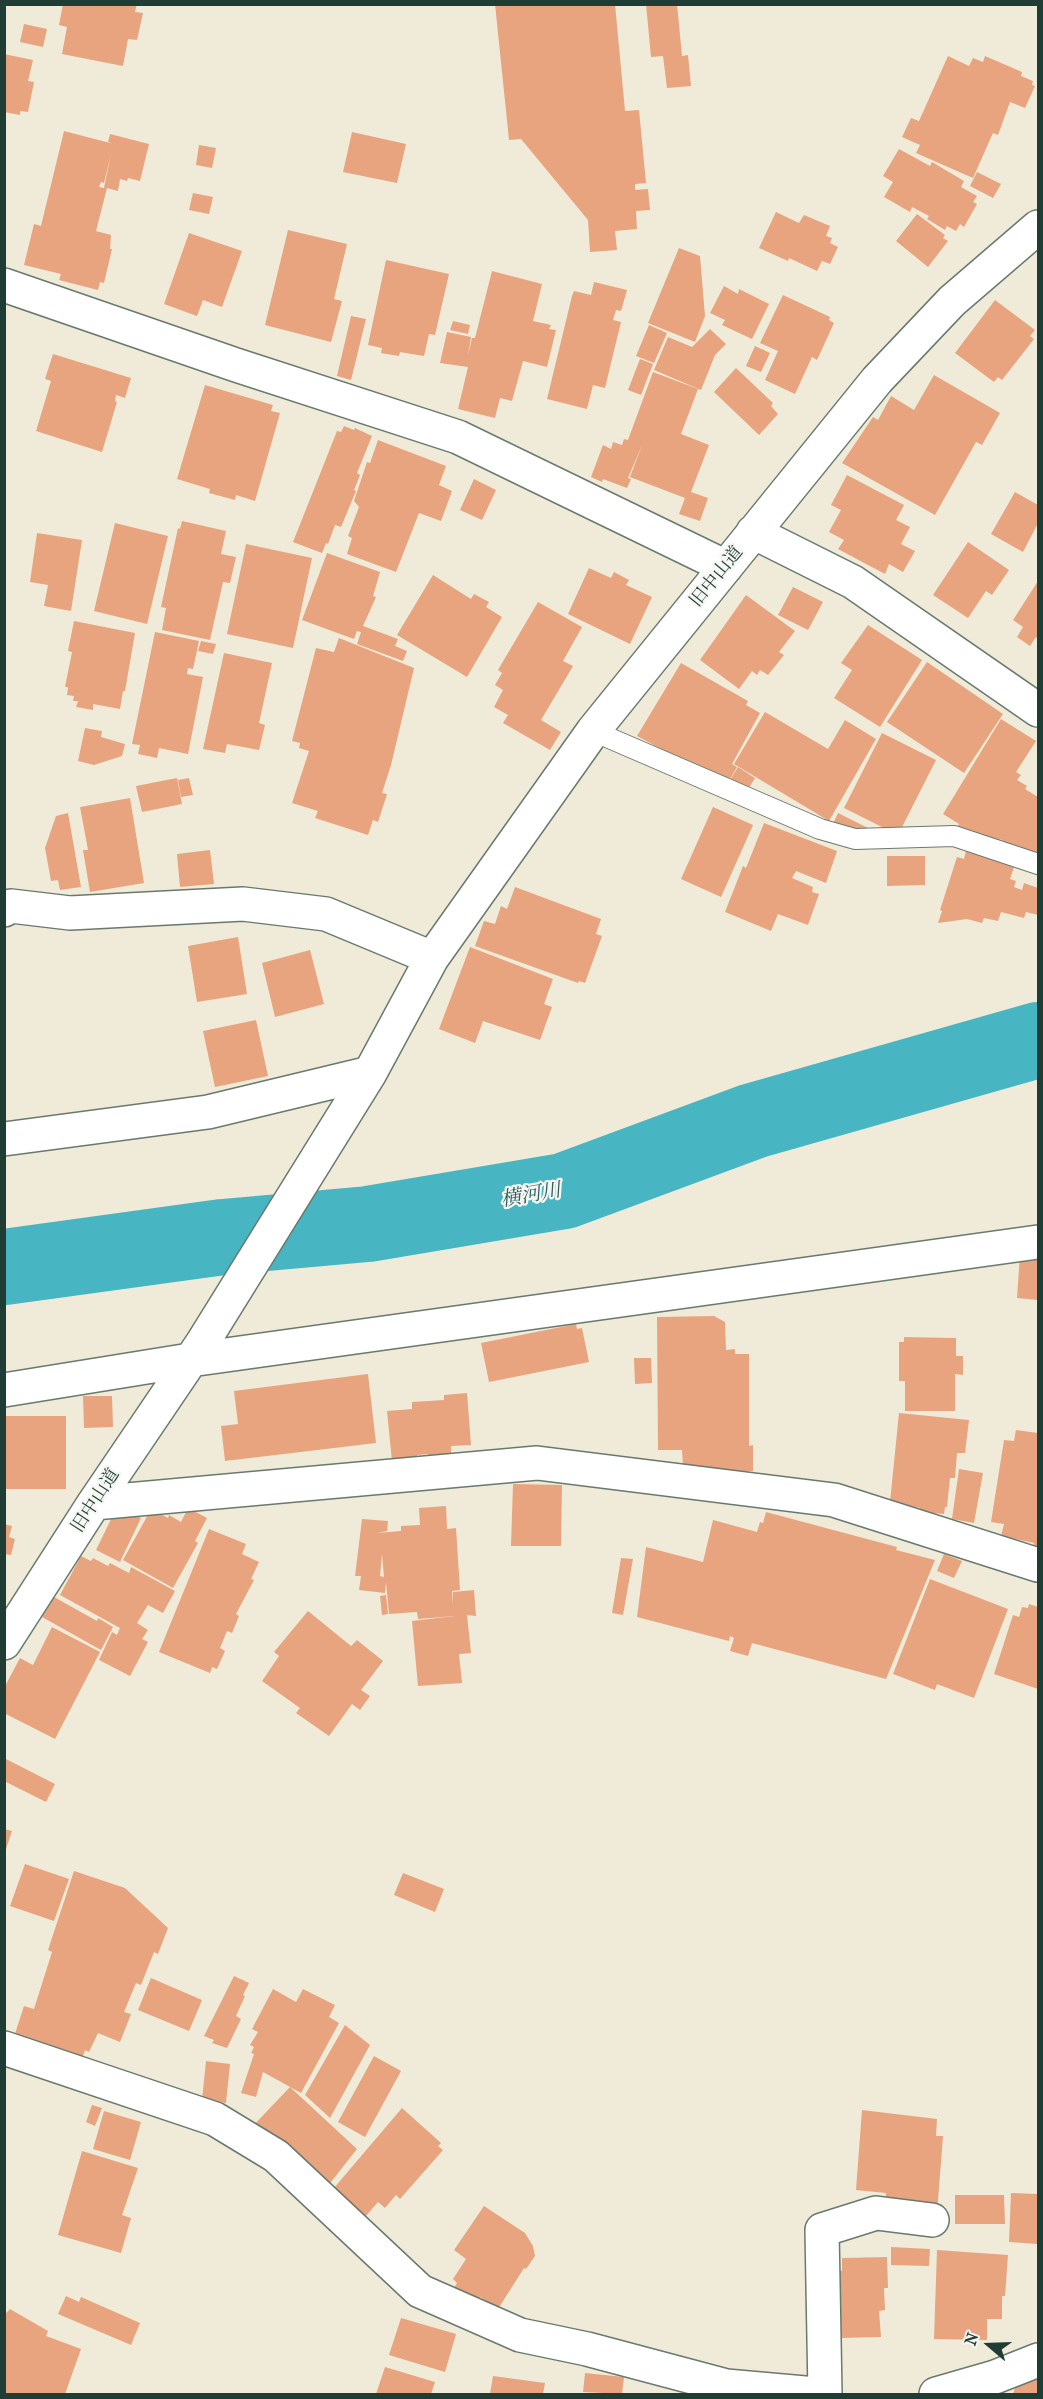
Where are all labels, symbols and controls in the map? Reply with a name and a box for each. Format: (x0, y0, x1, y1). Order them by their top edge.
street label: 旧中山道 (686, 542, 748, 612)
water label: 横河川 (499, 1179, 563, 1213)
street label: 旧中山道 (67, 1465, 125, 1537)
north arrow (959, 2315, 1019, 2375)
text: N (961, 2330, 982, 2348)

